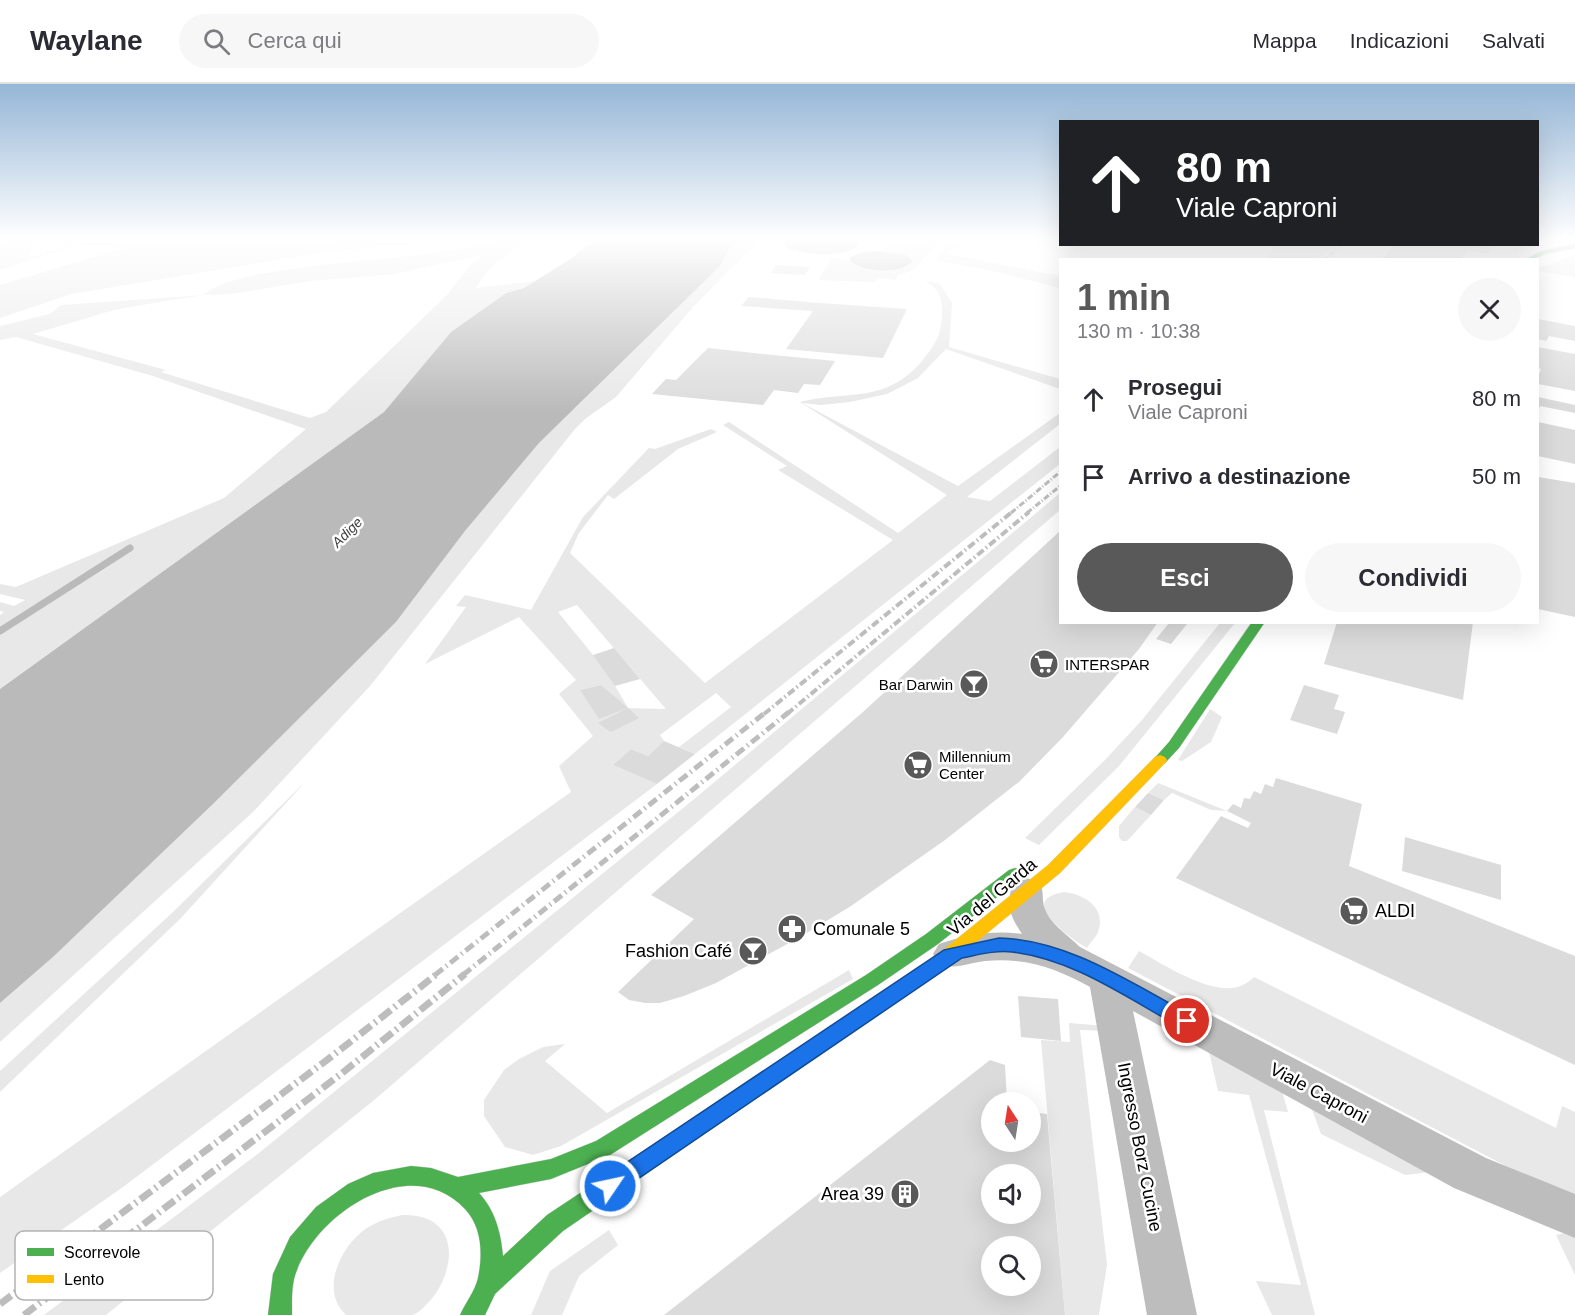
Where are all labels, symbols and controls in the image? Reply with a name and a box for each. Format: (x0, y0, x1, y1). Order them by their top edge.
search box (179, 14, 599, 68)
text: Waylane (30, 25, 143, 56)
icon: search (200, 25, 233, 58)
text: Cerca qui (248, 28, 342, 53)
text: Mappa (1253, 29, 1317, 52)
text: Indicazioni (1350, 29, 1449, 52)
text: Salvati (1482, 29, 1545, 52)
icon: ahead (1077, 144, 1155, 222)
text: 80 m (1176, 144, 1272, 191)
text: Viale Caproni (1176, 193, 1338, 223)
text: 1 min (1077, 277, 1171, 318)
button: close (1458, 278, 1521, 341)
text: 130 m · 10:38 (1077, 320, 1200, 342)
text: Prosegui (1128, 375, 1222, 400)
icon: ahead (1077, 383, 1110, 416)
text: 80 m (1472, 386, 1521, 411)
text: Viale Caproni (1128, 401, 1248, 423)
icon: arrive (1077, 461, 1110, 494)
text: Arrivo a destinazione (1128, 464, 1351, 489)
text: 50 m (1472, 464, 1521, 489)
water label: Adige (328, 514, 365, 551)
button: Esci (1077, 543, 1293, 612)
button: Condividi (1305, 543, 1521, 612)
supermarket icon: INTERSPAR (1028, 648, 1060, 680)
place label: INTERSPAR (1065, 656, 1150, 673)
bar icon: Bar Darwin (958, 668, 990, 700)
place label: Bar Darwin (879, 676, 953, 693)
place label: Millennium Center (939, 748, 1011, 782)
supermarket icon: Millennium Center (902, 749, 934, 781)
street label: Via del Garda (944, 853, 1041, 940)
supermarket icon: ALDI (1338, 895, 1370, 927)
place label: ALDI (1375, 901, 1415, 921)
pharmacy icon: Comunale 5 (776, 913, 808, 945)
place label: Comunale 5 (813, 919, 910, 939)
bar icon: Fashion Café (737, 935, 769, 967)
place label: Fashion Café (625, 941, 732, 961)
pin (1161, 995, 1212, 1046)
icon: arrive (1170, 1004, 1203, 1037)
street label: Viale Caproni (1267, 1059, 1371, 1127)
street label: Ingresso Borz Cucine (1114, 1061, 1166, 1233)
north arrow (981, 1092, 1041, 1152)
map controls (981, 1092, 1041, 1296)
position arrow (578, 1154, 642, 1218)
button: sound (981, 1164, 1041, 1224)
building icon: Area 39 (889, 1178, 921, 1210)
place label: Area 39 (821, 1184, 884, 1204)
legend (15, 1231, 213, 1300)
button: search (981, 1236, 1041, 1296)
text: Scorrevole (64, 1244, 141, 1261)
text: Lento (64, 1271, 104, 1288)

